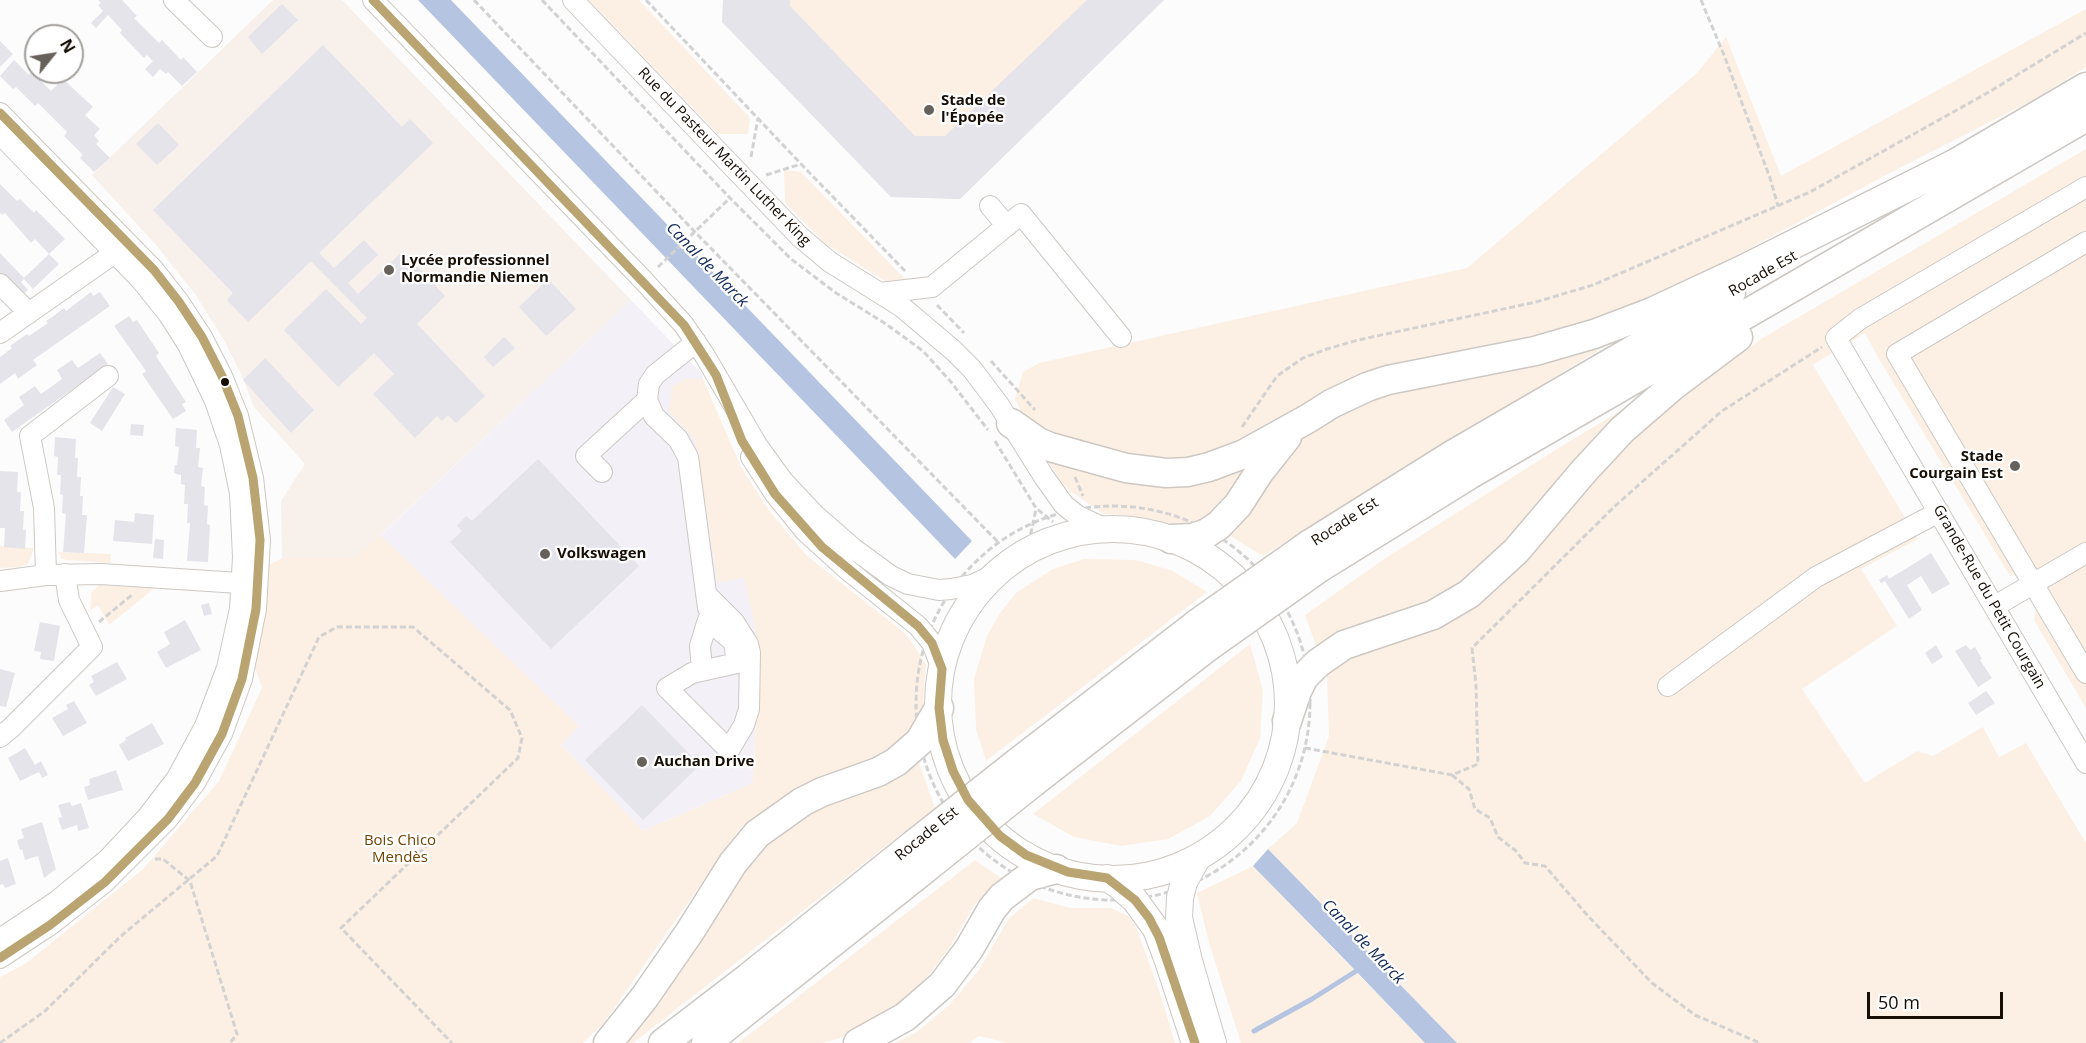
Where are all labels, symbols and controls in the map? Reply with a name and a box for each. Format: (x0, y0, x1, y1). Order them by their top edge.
north arrow (24, 24, 84, 84)
text: N (55, 35, 81, 57)
street label: Rue du Pasteur Martin Luther King (634, 64, 814, 250)
place label: Stade de l'Épopée (941, 92, 1005, 127)
marker: Stade de l'Épopée (922, 103, 936, 117)
water label: Canal de Marck (662, 219, 752, 311)
street label: Rocade Est (1726, 247, 1800, 301)
place label: Lycée professionnel Normandie Niemen (401, 252, 550, 287)
marker: Lycée professionnel Normandie Niemen (382, 263, 396, 277)
unlabelled marker (219, 376, 231, 388)
place label: Stade Courgain Est (1909, 448, 2003, 483)
marker: Stade Courgain Est (2008, 459, 2022, 473)
street label: Rocade Est (1308, 494, 1382, 550)
street label: Grande-Rue du Petit Courgain (1929, 502, 2049, 692)
place label: Volkswagen (557, 545, 646, 563)
marker: Volkswagen (538, 547, 552, 561)
place label: Auchan Drive (654, 753, 754, 771)
marker: Auchan Drive (635, 755, 649, 769)
street label: Rocade Est (892, 803, 962, 865)
park label: Bois Chico Mendès (364, 832, 436, 867)
water label: Canal de Marck (1318, 896, 1408, 988)
scale bar (1870, 980, 2006, 1018)
text: 50 m (1878, 990, 1920, 1014)

